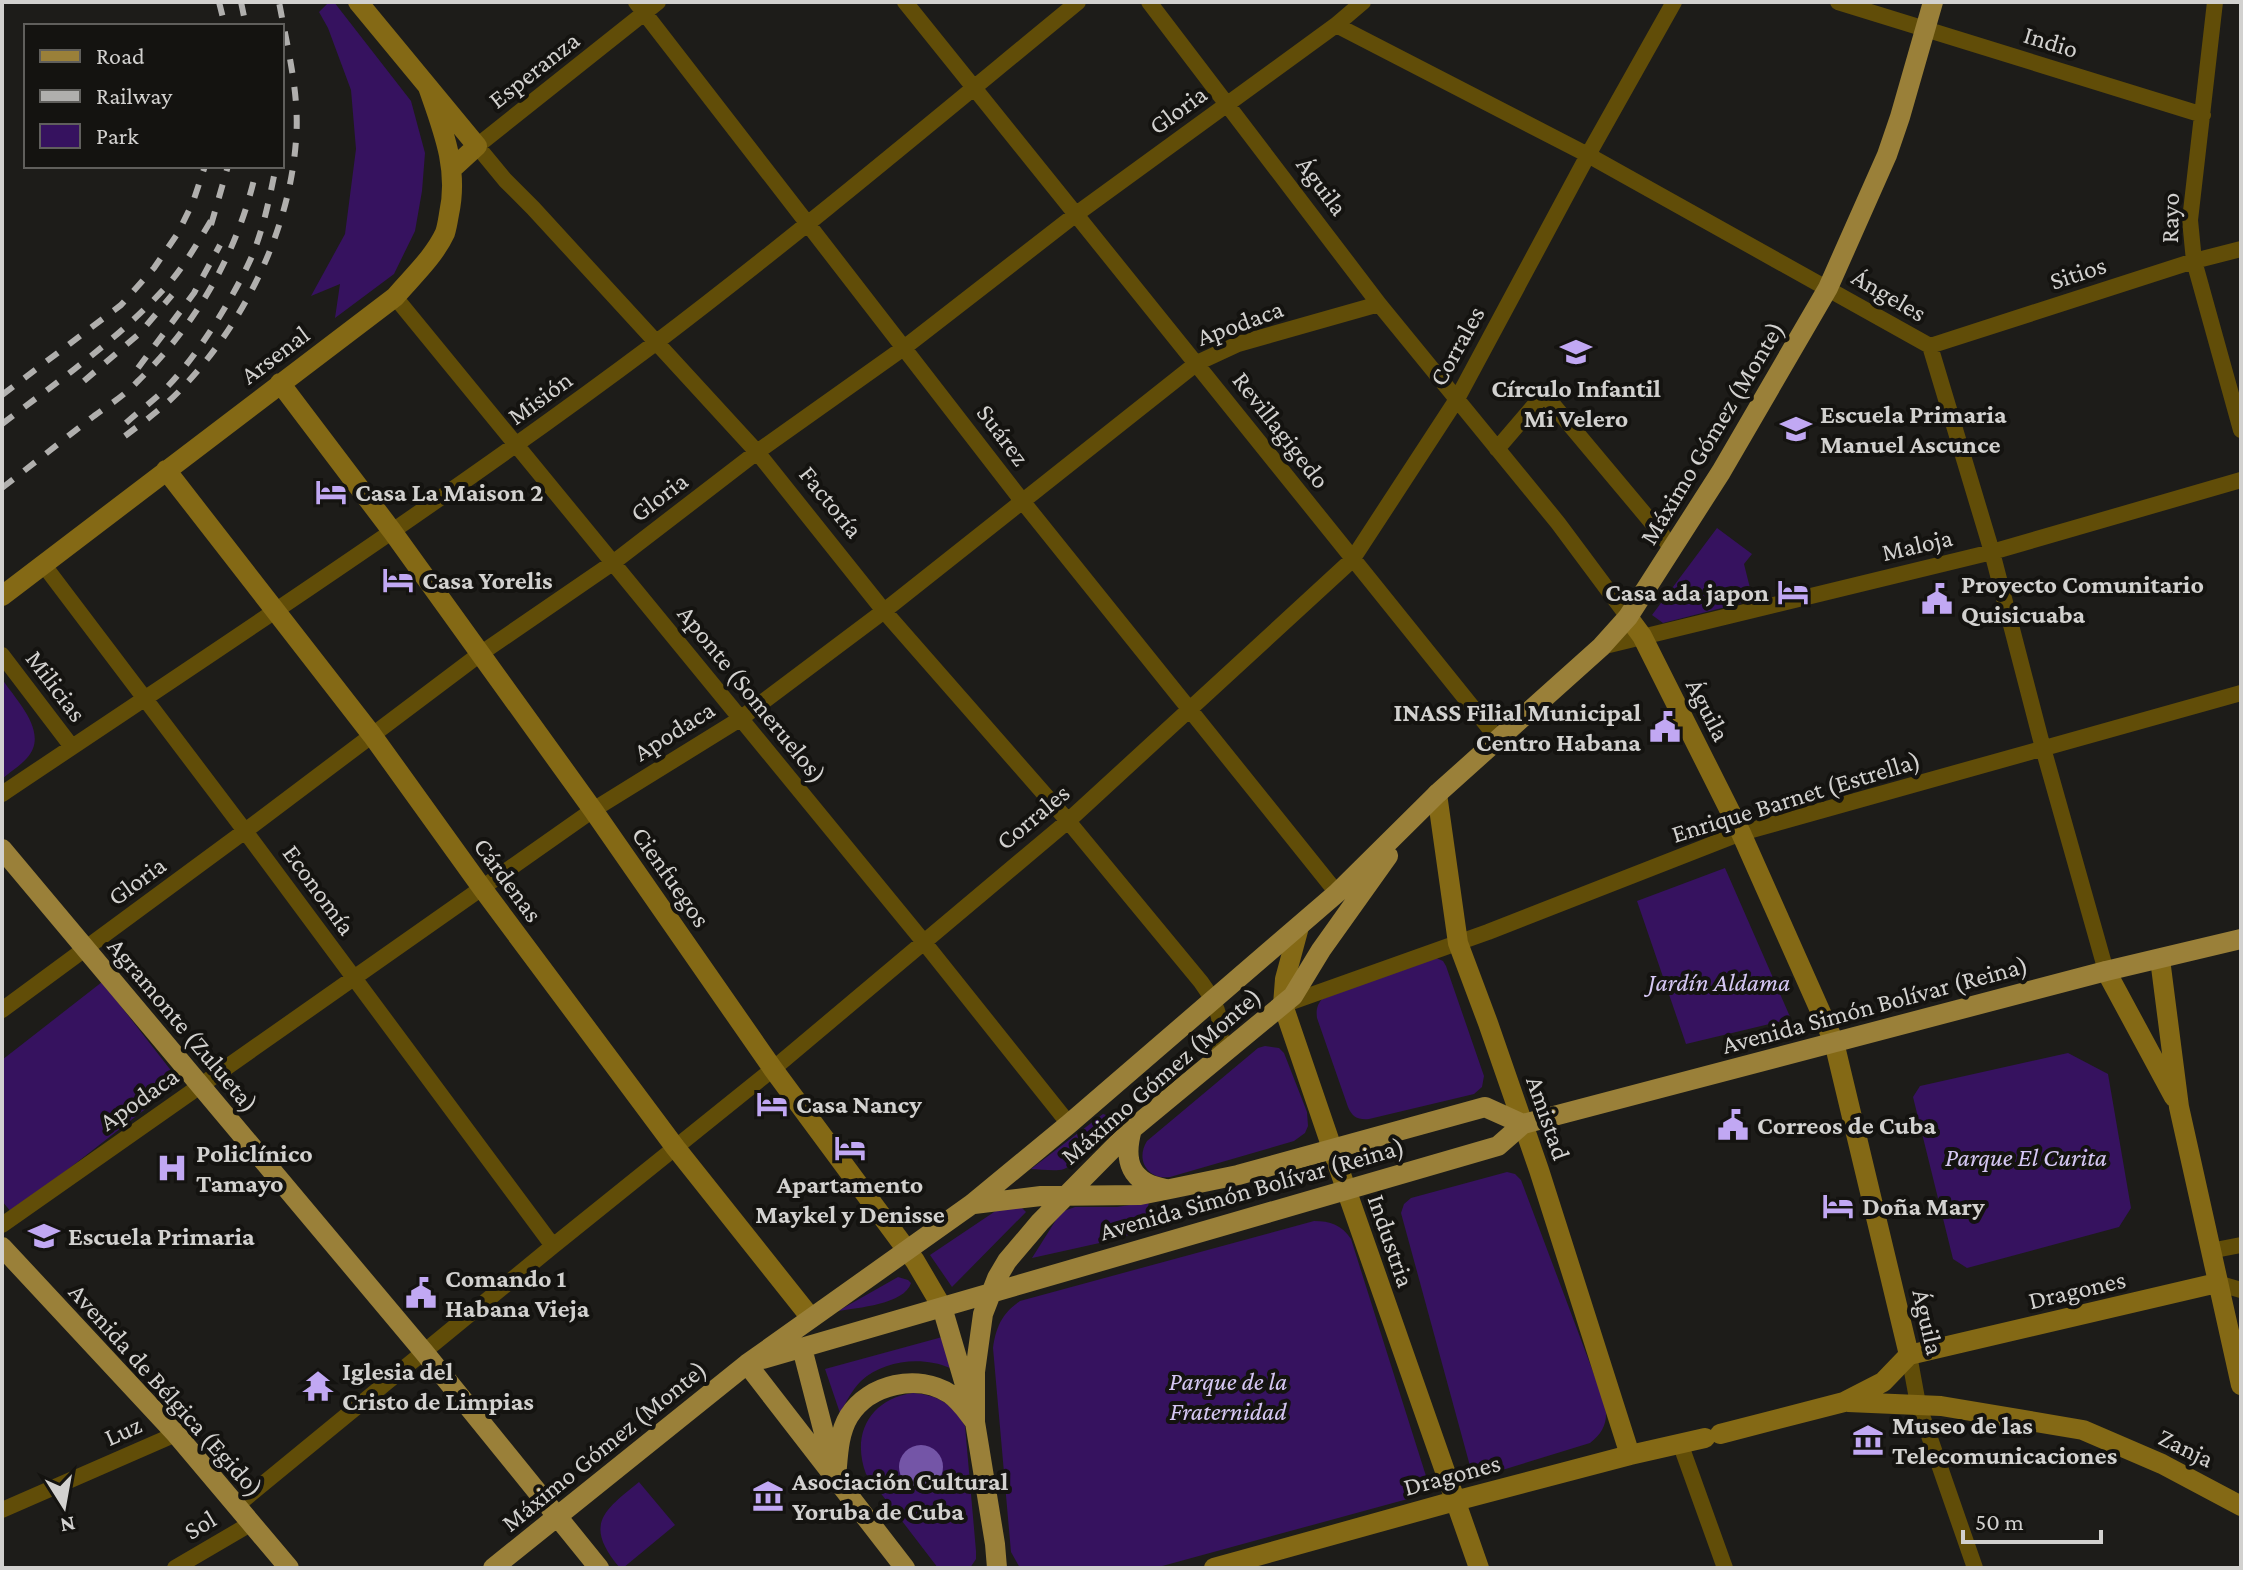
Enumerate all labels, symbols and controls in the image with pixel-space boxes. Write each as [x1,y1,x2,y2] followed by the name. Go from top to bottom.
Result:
[2020,20,2082,64] street label: Indio
[24,24,284,168] legend
[483,26,585,114] street label: Esperanza
[96,42,145,69] text: Road
[1143,79,1213,141] street label: Gloria
[96,82,173,109] text: Railway
[96,122,139,149] text: Park
[1290,151,1354,221] street label: Águila
[2155,192,2185,244] street label: Rayo
[2046,250,2110,296] street label: Sitios
[1847,262,1931,328] street label: Ángeles
[1193,294,1287,352] street label: Apodaca
[1423,301,1491,391] street label: Corrales
[1634,316,1790,550] street label: Máximo Gómez (Monte)
[235,320,315,390] street label: Arsenal
[1559,335,1593,369] school or university icon: Círculo Infantil Mi Velero
[502,365,578,431] street label: Misión
[1227,366,1335,494] street label: Revillagigedo
[1491,374,1661,433] place label: Círculo Infantil Mi Velero
[971,399,1035,471] street label: Suárez
[1820,400,2007,459] place label: Escuela Primaria Manuel Ascunce
[1779,412,1813,446] school or university icon: Escuela Primaria Manuel Ascunce
[793,460,869,544] street label: Factoría
[625,466,693,528] street label: Gloria
[314,475,348,509] hotel icon: Casa La Maison 2
[355,478,543,507] place label: Casa La Maison 2
[1879,523,1955,567] street label: Maloja
[381,563,415,597] hotel icon: Casa Yorelis
[422,566,553,595] place label: Casa Yorelis
[1961,570,2204,629] place label: Proyecto Comunitario Quisicuaba
[1776,575,1810,609] hotel icon: Casa ada japon
[1605,578,1769,607] place label: Casa ada japon
[1920,582,1954,616] public building icon: Proyecto Comunitario Quisicuaba
[672,599,832,789] street label: Aponte (Someruelos)
[20,645,92,727] street label: Milicias
[1680,674,1736,746] street label: Águila
[628,695,720,767] street label: Apodaca
[1393,698,1641,757] place label: INASS Filial Municipal Centro Habana
[1648,710,1682,744] public building icon: INASS Filial Municipal Centro Habana
[1668,745,1924,849] street label: Enrique Barnet (Estrella)
[991,778,1075,856] street label: Corrales
[626,821,716,933] street label: Cienfuegos
[468,832,548,928] street label: Cárdenas
[277,839,361,941] street label: Economía
[102,850,172,912] street label: Gloria
[102,932,264,1118] street label: Agramonte (Zulueta)
[1719,950,2031,1060] street label: Avenida Simón Bolívar (Reina)
[1644,968,1790,997] park label: Jardín Aldama
[1055,981,1267,1171] street label: Máximo Gómez (Monte)
[94,1061,184,1137] street label: Apodaca
[1520,1072,1576,1164] street label: Amistad
[755,1087,789,1121] hotel icon: Casa Nancy
[796,1090,922,1119] place label: Casa Nancy
[1716,1108,1750,1142] public building icon: Correos de Cuba
[1757,1111,1936,1140] place label: Correos de Cuba
[833,1131,867,1165] hotel icon: Apartamento Maykel y Denisse
[1096,1132,1408,1246] street label: Avenida Simón Bolívar (Reina)
[196,1139,313,1198] place label: Policlínico Tamayo
[1945,1143,2107,1172] park label: Parque El Curita
[155,1151,189,1185] hospital icon: Policlínico Tamayo
[755,1170,945,1229] place label: Apartamento Maykel y Denisse
[1821,1189,1855,1223] hotel icon: Doña Mary
[1362,1191,1420,1291] street label: Industria
[1862,1192,1985,1221] place label: Doña Mary
[27,1219,61,1253] school or university icon: Escuela Primaria
[68,1222,255,1251] place label: Escuela Primaria
[445,1264,590,1323] place label: Comando 1 Habana Vieja
[2025,1265,2129,1315] street label: Dragones
[404,1276,438,1310] public building icon: Comando 1 Habana Vieja
[63,1278,269,1502] street label: Avenida de Bélgica (Egido)
[1906,1286,1950,1358] street label: Águila
[496,1354,712,1538] street label: Máximo Gómez (Monte)
[342,1357,534,1416] place label: Iglesia del Cristo de Limpias
[1169,1367,1287,1426] park label: Parque de la Fraternidad
[301,1369,335,1403] temple icon: Iglesia del Cristo de Limpias
[100,1410,146,1452] street label: Luz
[1892,1411,2117,1470] place label: Museo de las Telecomunicaciones
[2154,1422,2218,1474] street label: Zanja
[1851,1423,1885,1457] museum icon: Museo de las Telecomunicaciones
[1400,1448,1504,1502] street label: Dragones
[24,1466,104,1546] north arrow
[791,1467,1009,1526] place label: Asociación Cultural Yoruba de Cuba
[751,1479,785,1513] museum icon: Asociación Cultural Yoruba de Cuba
[1963,1494,2101,1544] scale bar
[179,1504,221,1546] street label: Sol
[1975,1508,2024,1535] text: 50 m
[58,1511,77,1539] text: N

